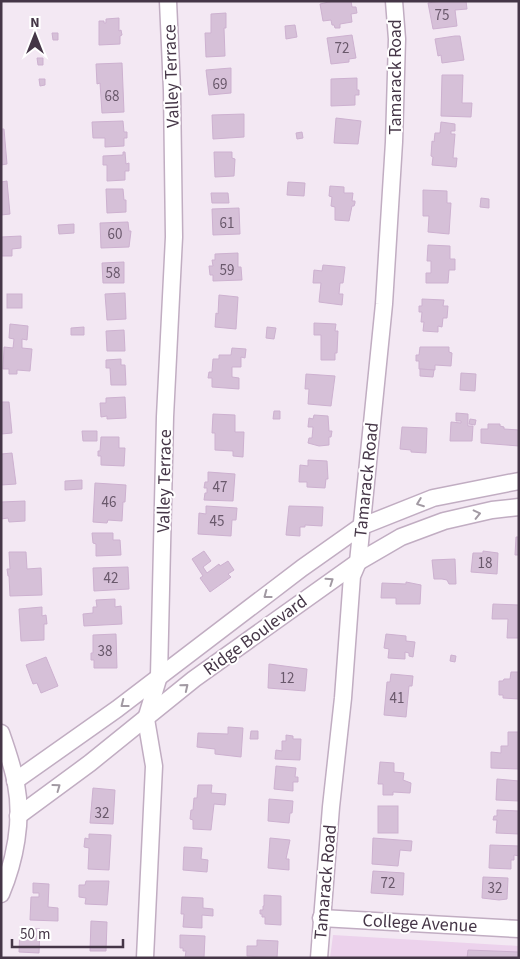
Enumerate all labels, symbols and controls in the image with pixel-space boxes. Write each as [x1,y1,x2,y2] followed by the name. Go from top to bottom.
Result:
[435,5,449,26] house number: 75
[10,10,60,60] north arrow
[30,13,40,33] text: N
[383,19,408,135] street label: Tamarack Road
[157,24,186,128] street label: Valley Terrace
[335,38,349,59] house number: 72
[213,74,227,95] house number: 69
[105,86,119,107] house number: 68
[220,213,234,234] house number: 61
[108,224,122,245] house number: 60
[220,260,234,281] house number: 59
[106,263,120,284] house number: 58
[348,421,385,539] street label: Tamarack Road
[151,429,178,533] street label: Valley Terrace
[213,477,227,498] house number: 47
[102,492,116,513] house number: 46
[416,497,425,507] one-way arrow
[472,509,481,520] one-way arrow
[210,511,224,532] house number: 45
[478,553,492,574] house number: 18
[104,568,118,589] house number: 42
[325,578,334,587] one-way arrow
[198,589,312,682] street label: Ridge Boulevard
[264,589,273,597] one-way arrow
[98,641,112,662] house number: 38
[280,668,294,689] house number: 12
[179,684,188,692] one-way arrow
[390,688,404,709] house number: 41
[120,698,130,707] one-way arrow
[51,784,61,793] one-way arrow
[95,803,109,824] house number: 32
[308,823,343,941] street label: Tamarack Road
[381,873,395,894] house number: 72
[488,878,502,899] house number: 32
[362,908,478,939] street label: College Avenue
[12,916,124,948] scale bar
[20,924,50,945] text: 50 m

